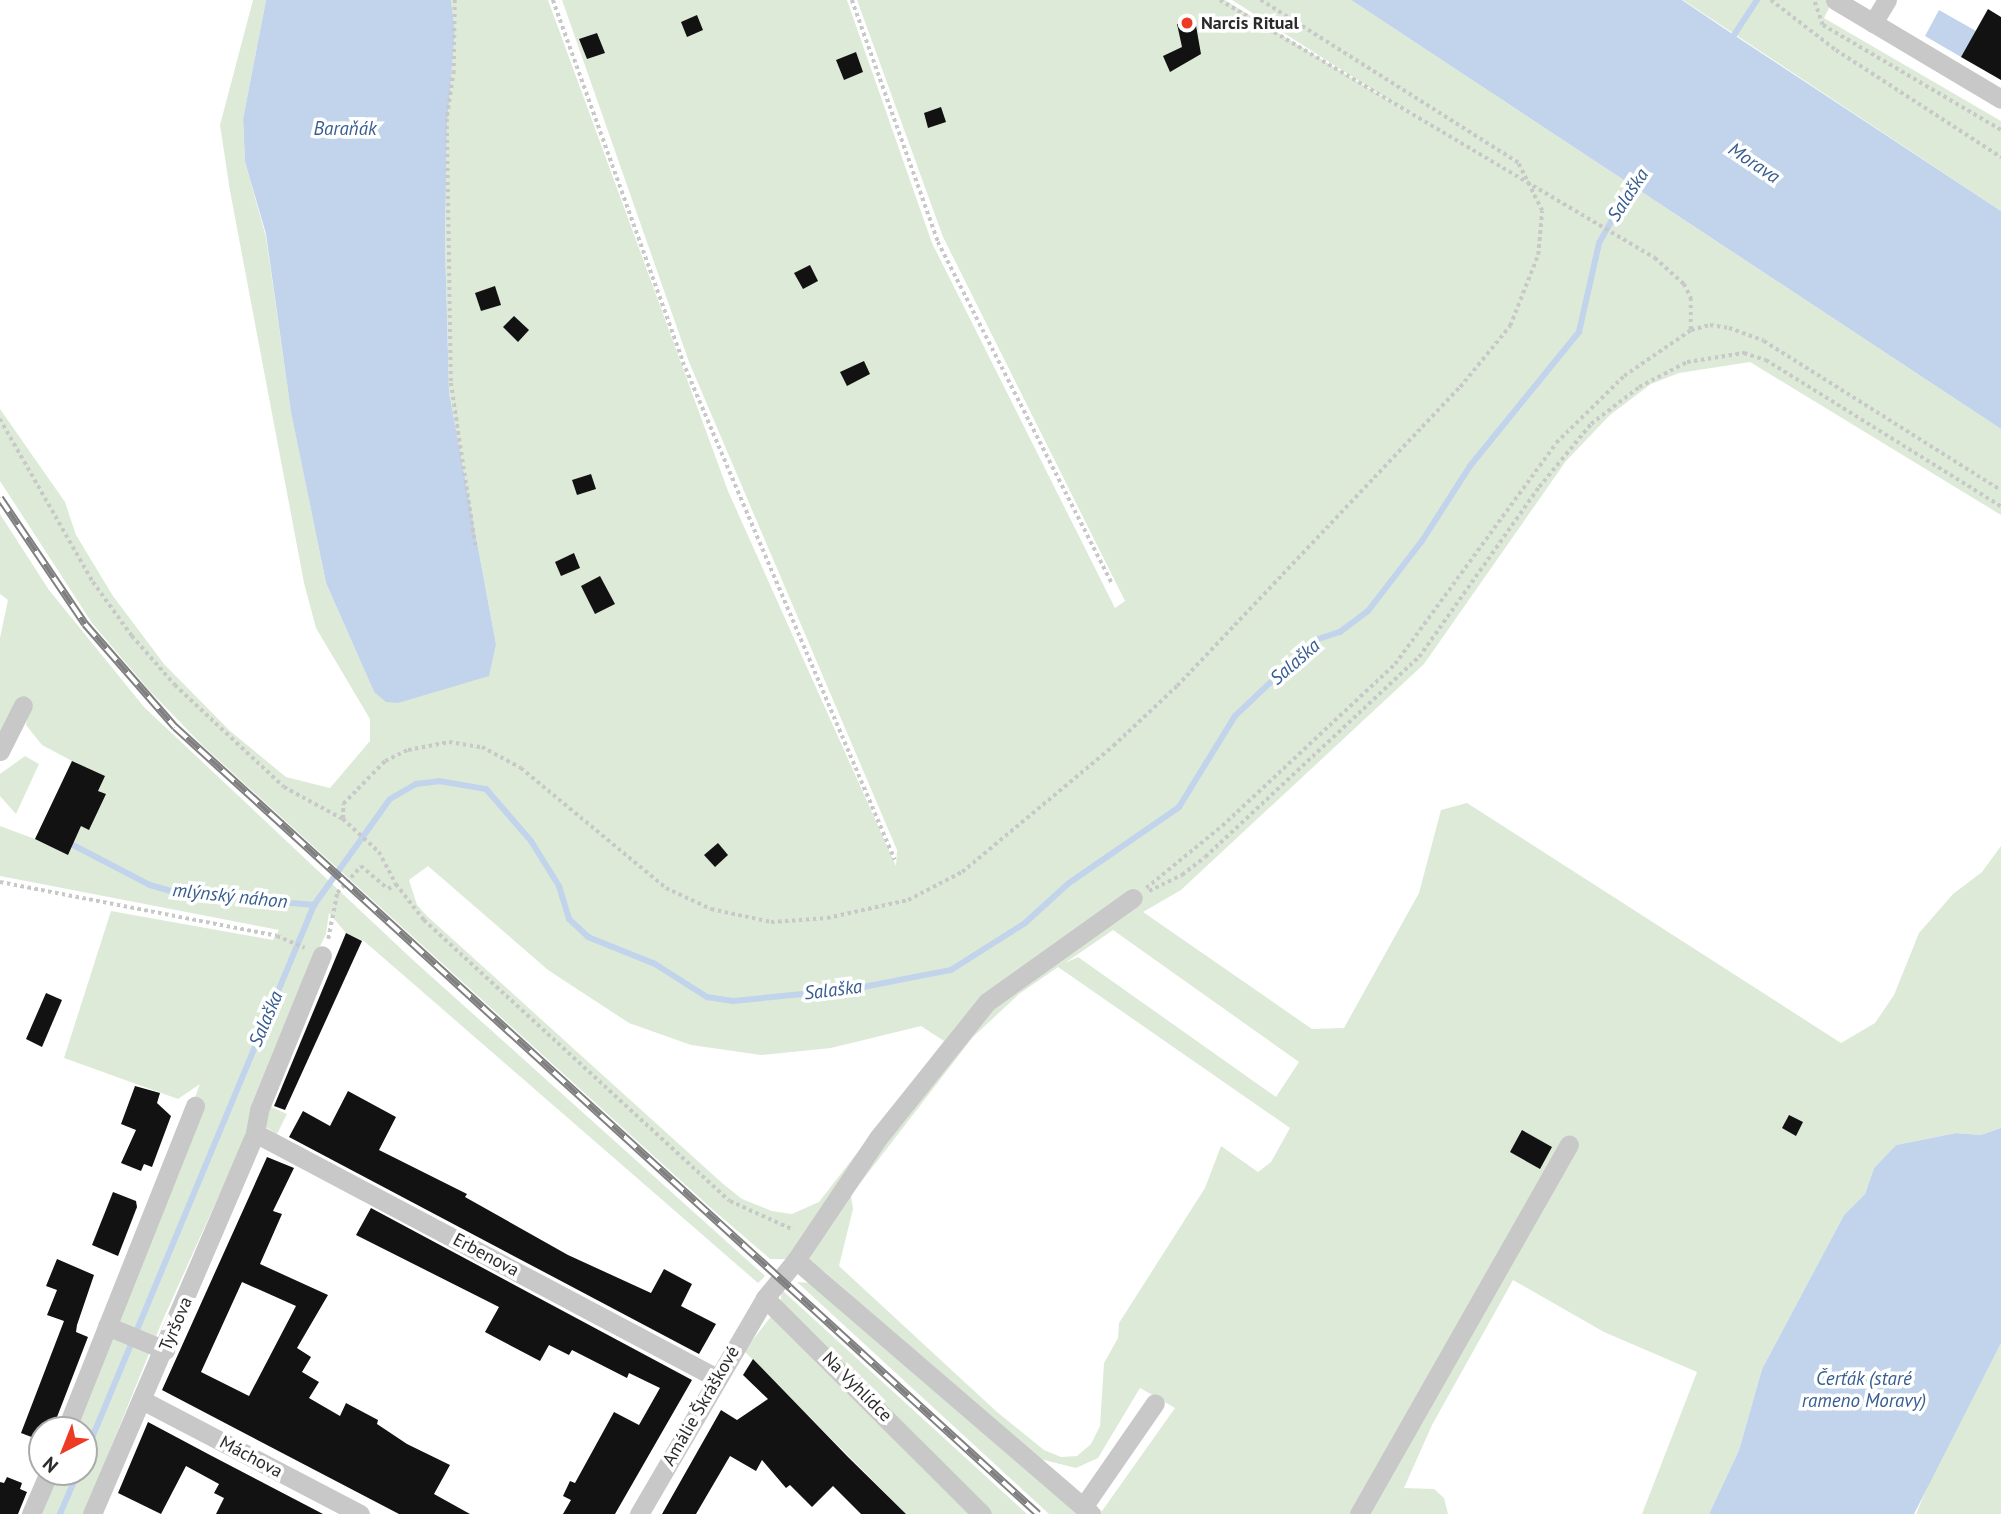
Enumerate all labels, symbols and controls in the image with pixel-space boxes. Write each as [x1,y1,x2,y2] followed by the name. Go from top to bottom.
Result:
[1201,12,1299,34] place label: Narcis Ritual
[1179,15,1195,31] marker: Narcis Ritual
[314,118,376,140] water label: Baraňák
[1724,138,1784,188] water label: Morava
[1603,164,1653,226] water label: Salaška
[1266,634,1324,690] water label: Salaška
[171,879,289,913] water label: mlýnský náhon
[803,975,863,1005] water label: Salaška
[244,988,288,1050] water label: Salaška
[449,1229,523,1281] street label: Erbenova
[155,1294,197,1354] street label: Tyršova
[658,1342,744,1470] street label: Amálie Škráškové
[817,1347,897,1427] street label: Na Vyhlídce
[1802,1368,1926,1412] water label: Čerťák (staré rameno Moravy)
[28,1416,98,1486] north arrow
[216,1431,286,1483] street label: Máchova
[38,1452,63,1478] text: N

